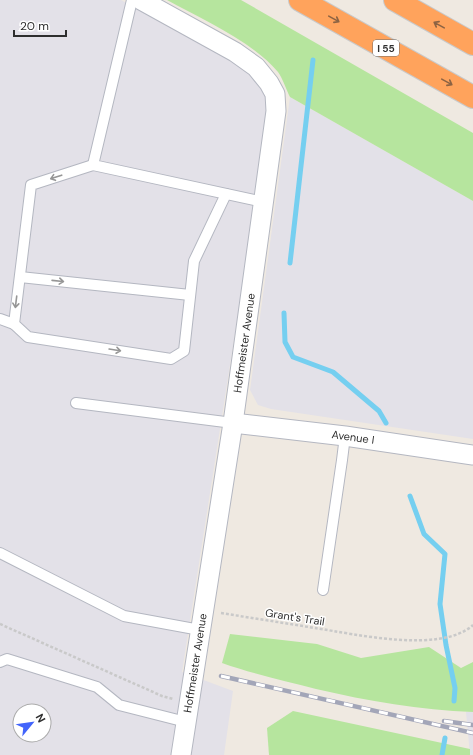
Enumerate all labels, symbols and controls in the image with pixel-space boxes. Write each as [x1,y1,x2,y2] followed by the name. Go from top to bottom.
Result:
[14,12,66,38] scale bar
[328,16,340,23] one-way arrow
[20,18,49,34] text: 20 m
[433,20,445,28] one-way arrow
[373,40,399,56] road number: I 55
[441,79,453,87] one-way arrow
[50,174,63,181] one-way arrow
[51,277,64,285] one-way arrow
[230,292,258,394] street label: Hoffmeister Avenue
[12,295,20,308] one-way arrow
[108,346,121,354] one-way arrow
[331,427,375,447] street label: Avenue I
[264,605,326,629] street label: Grant's Trail
[180,612,210,714] street label: Hoffmeister Avenue
[12,703,52,743] north arrow
[33,711,49,725] text: N

